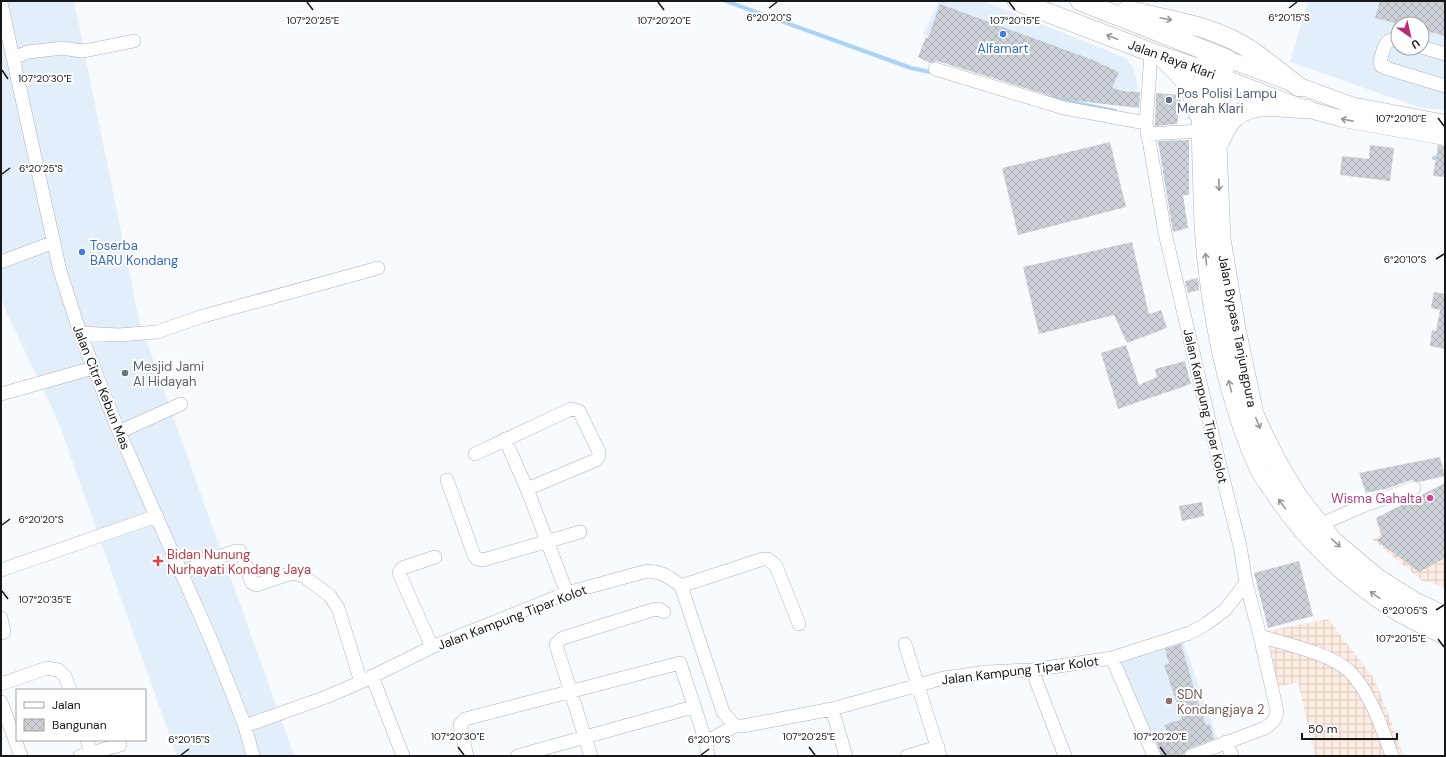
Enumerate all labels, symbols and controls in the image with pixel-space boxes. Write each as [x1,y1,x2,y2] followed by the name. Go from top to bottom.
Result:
[746,11,792,24] text: 6°20'20"S
[1268,11,1310,24] text: 6°20'15"S
[287,14,340,27] text: 107°20'25"E
[637,14,691,27] text: 107°20'20"E
[990,14,1040,27] text: 107°20'15"E
[1159,15,1172,23] one-way arrow
[1390,16,1430,56] north arrow
[998,29,1008,39] marker: Alfamart
[1106,32,1118,40] one-way arrow
[1126,36,1218,83] street label: Jalan Raya Klari
[1409,36,1423,52] text: U
[977,40,1029,57] place label: Alfamart
[18,72,72,85] text: 107°20'30"E
[1177,85,1277,117] place label: Pos Polisi Lampu Merah Klari
[1164,95,1174,105] marker: Pos Polisi Lampu Merah Klari
[1375,112,1427,125] text: 107°20'10"E
[1341,116,1354,124] one-way arrow
[19,162,63,175] text: 6°20'25"S
[1215,178,1222,191] one-way arrow
[90,237,178,269] place label: Toserba BARU Kondang
[77,247,87,257] marker: Toserba BARU Kondang
[1203,253,1210,266] one-way arrow
[1214,253,1261,409] street label: Jalan Bypass Tanjungpura
[1384,253,1426,266] text: 6°20'10"S
[69,322,134,452] street label: Jalan Citra Kebun Mas
[1179,327,1232,485] street label: Jalan Kampung Tipar Kolot
[133,358,204,390] place label: Mesjid Jami Al Hidayah
[120,368,130,378] marker: Mesjid Jami Al Hidayah
[1226,380,1233,393] one-way arrow
[1255,417,1262,429] one-way arrow
[1331,490,1422,507] place label: Wisma Gahalta
[1425,493,1435,503] marker: Wisma Gahalta
[1278,499,1287,510] one-way arrow
[18,513,64,526] text: 6°20'20"S
[1331,539,1341,548] one-way arrow
[167,546,311,578] place label: Bidan Nunung Nurhayati Kondang Jaya
[152,555,164,567] marker: Bidan Nunung Nurhayati Kondang Jaya
[435,581,589,654] street label: Jalan Kampung Tipar Kolot
[1370,591,1381,599] one-way arrow
[18,593,72,606] text: 107°20'35"E
[1382,604,1428,617] text: 6°20'05"S
[1376,632,1426,645] text: 107°20'15"E
[940,652,1100,689] street label: Jalan Kampung Tipar Kolot
[1177,686,1264,718] place label: SDN Kondangjaya 2
[16,689,146,741] legend
[1164,696,1174,706] marker: SDN Kondangjaya 2
[52,697,81,713] text: Jalan
[1302,715,1397,741] scale bar
[52,717,107,733] text: Bangunan
[1308,721,1337,737] text: 50 m
[431,730,485,743] text: 107°20'30"E
[783,730,836,743] text: 107°20'25"E
[1133,730,1187,743] text: 107°20'20"E
[168,733,210,746] text: 6°20'15"S
[688,733,730,746] text: 6°20'10"S

